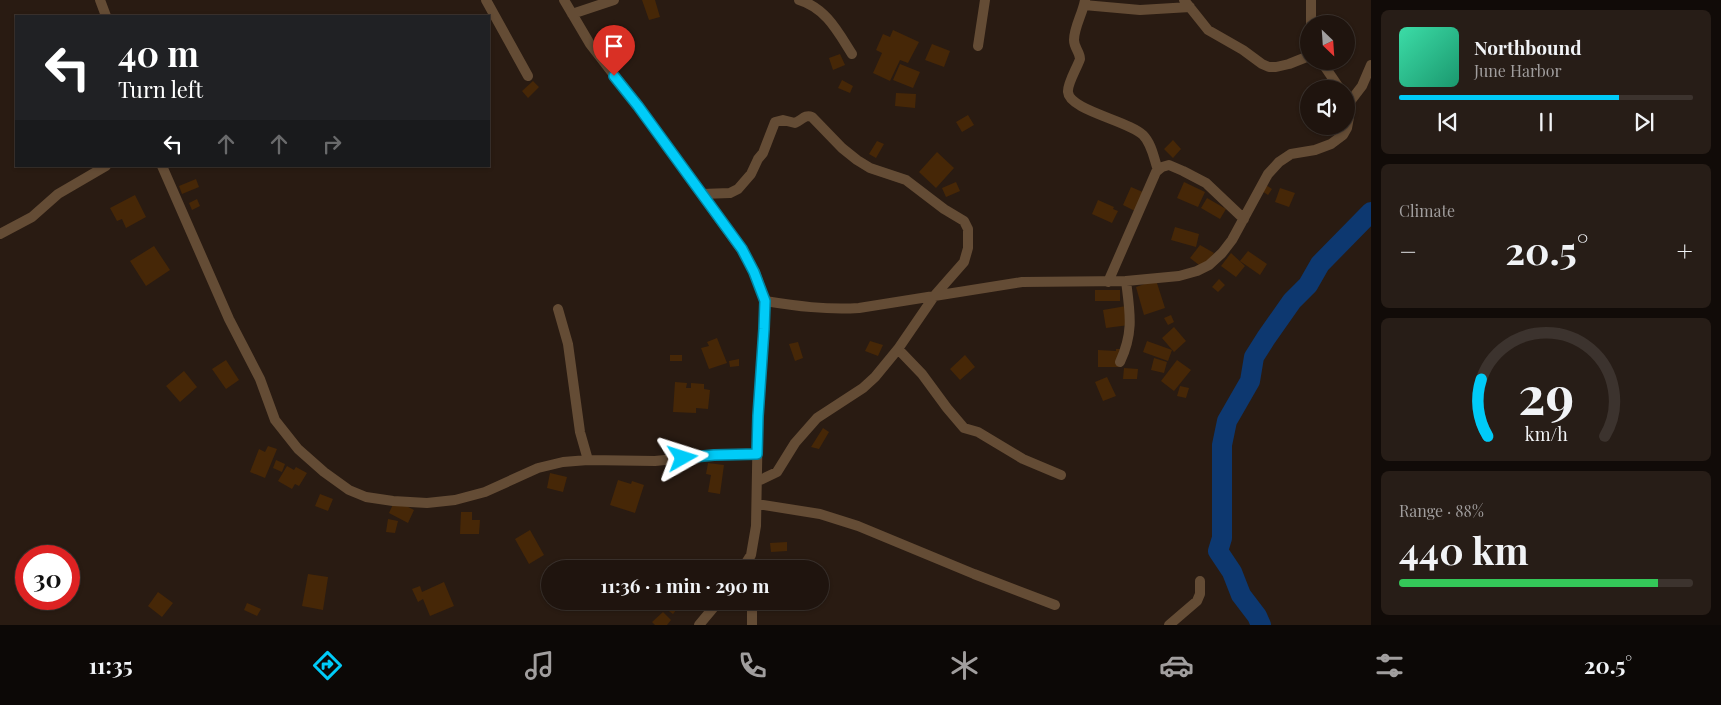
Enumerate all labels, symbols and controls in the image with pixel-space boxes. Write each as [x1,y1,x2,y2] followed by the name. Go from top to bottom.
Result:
[1300,15,1355,70] north arrow
[1300,15,1355,135] map controls
[593,25,635,76] pin
[118,29,199,76] text: 40 m
[600,32,628,60] icon: arrive
[1474,34,1582,60] text: Northbound
[35,35,100,100] icon: left
[1474,60,1562,81] text: June Harbor
[118,74,203,104] text: Turn left
[1300,80,1355,135] button: sound
[1434,108,1462,136] icon: previous
[1532,108,1560,136] icon: pause
[1630,108,1658,136] icon: next
[159,130,187,158] icon: left
[212,130,240,158] icon: ahead
[265,130,293,158] icon: ahead
[318,130,346,158] icon: right
[1399,200,1455,221] text: Climate
[1505,224,1588,275] text: 20.5°
[1399,232,1417,269] text: −
[1677,232,1693,269] text: +
[1518,359,1574,428] text: 29
[1525,422,1568,445] text: km/h
[656,431,708,483] position arrow
[1399,500,1484,521] text: Range · 88%
[1399,524,1529,575] text: 440 km
[15,545,80,610] speed limit sign: 30
[601,572,770,598] text: 11:36 · 1 min · 290 m
[310,648,345,683] icon: directions
[522,648,557,683] icon: music
[735,648,770,683] icon: phone
[947,648,982,683] icon: climate
[1159,648,1194,683] icon: car
[1372,648,1407,683] icon: filters
[89,650,133,680] text: 11:35
[1584,650,1632,680] text: 20.5°

